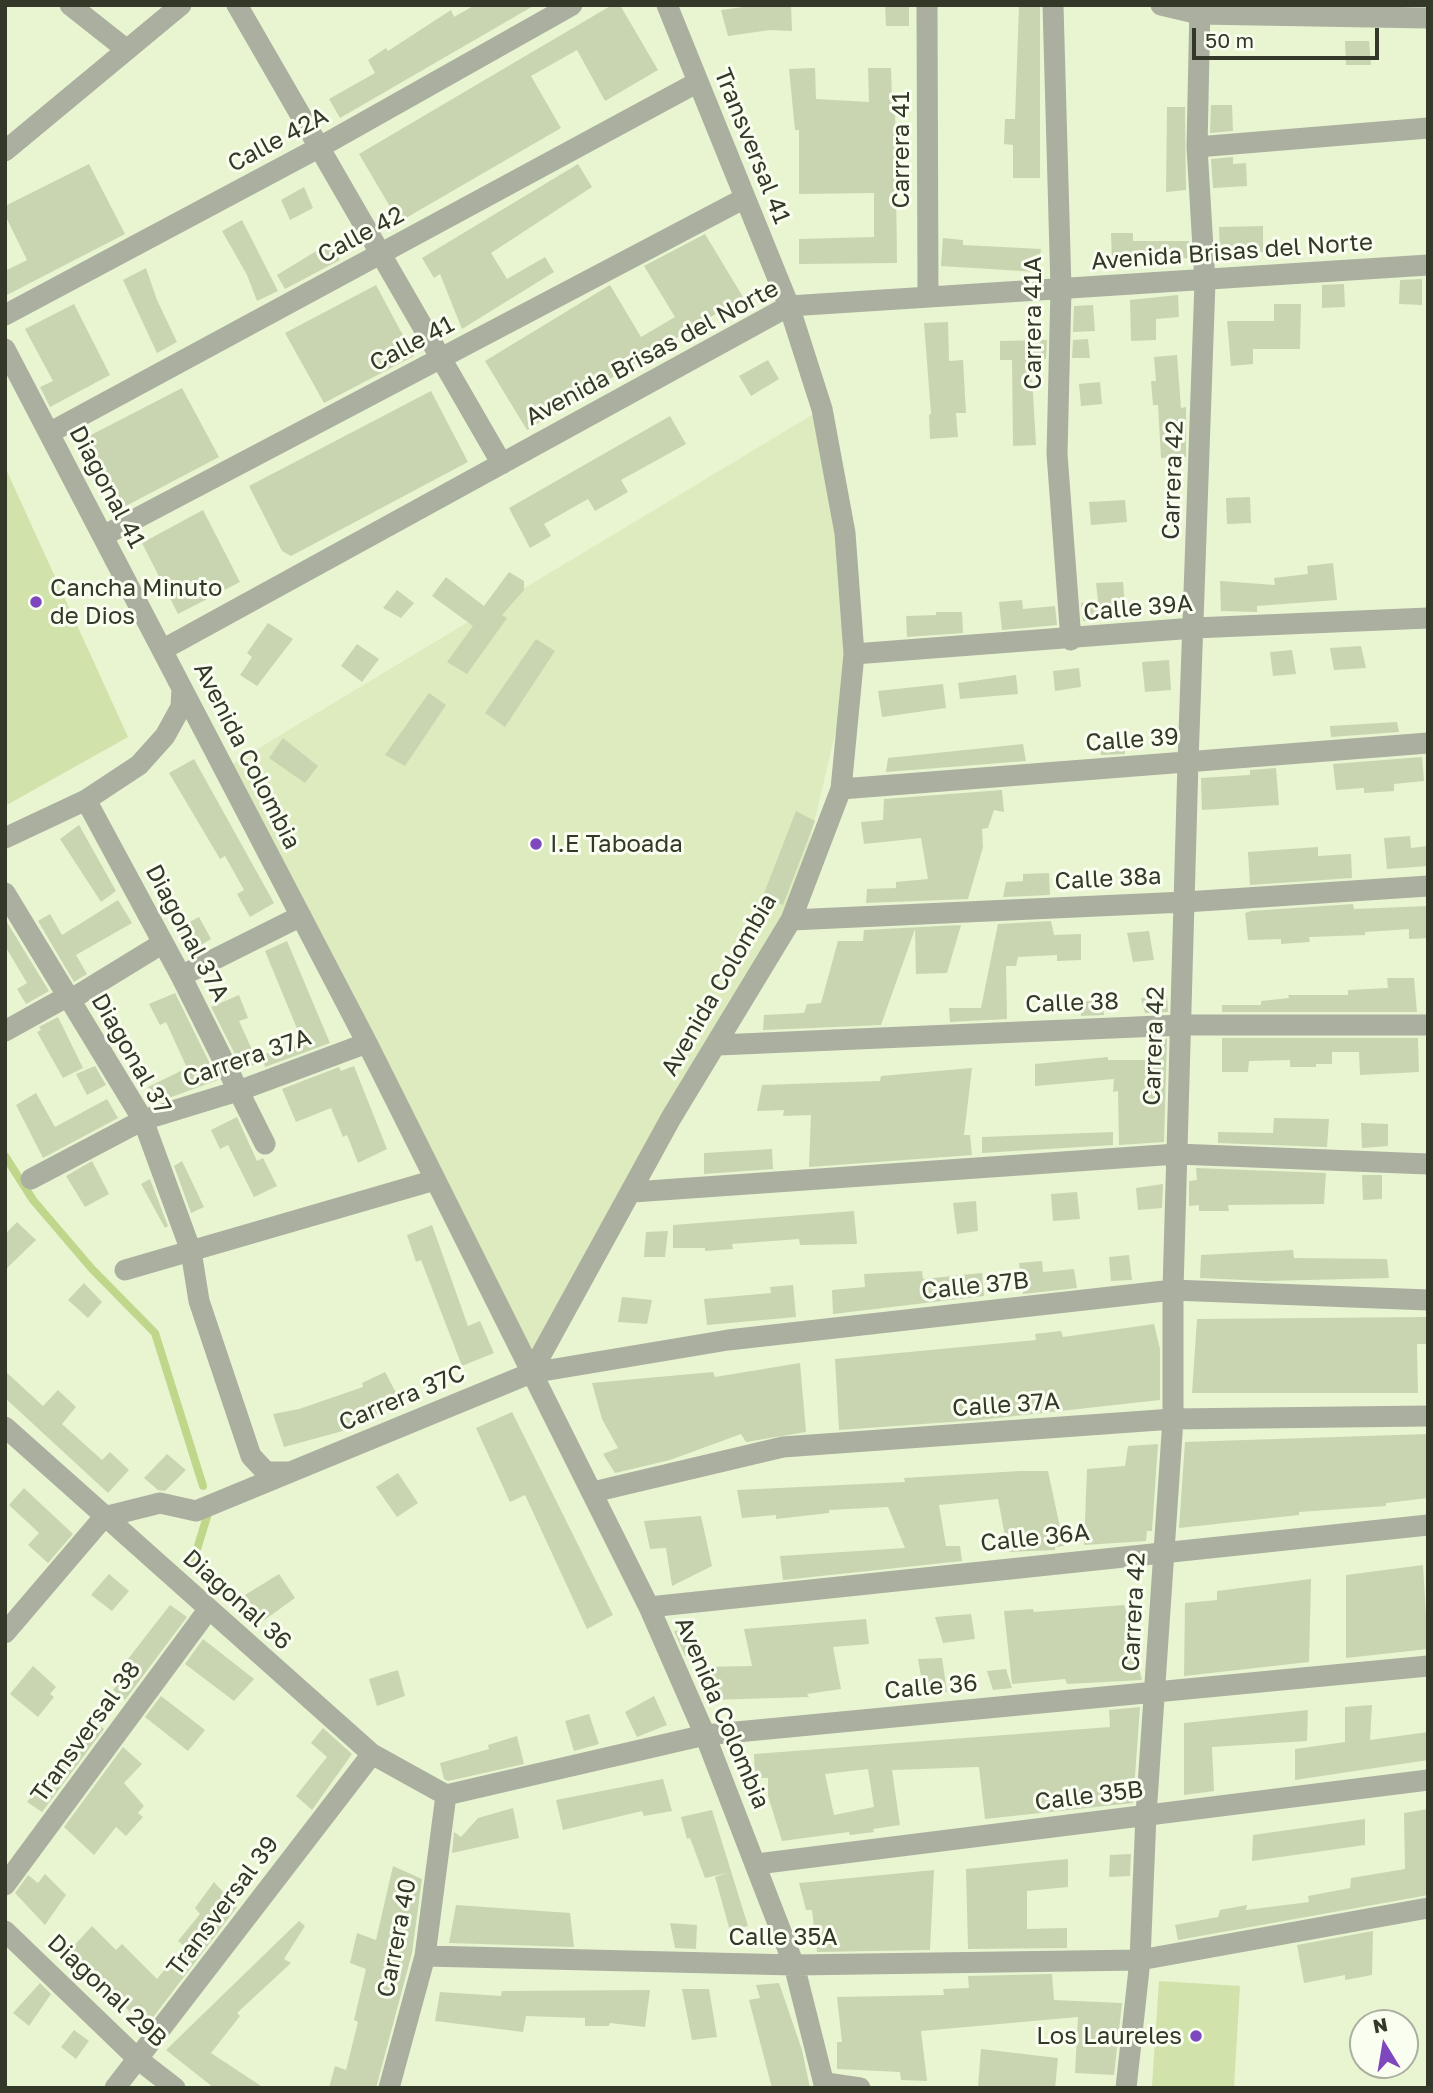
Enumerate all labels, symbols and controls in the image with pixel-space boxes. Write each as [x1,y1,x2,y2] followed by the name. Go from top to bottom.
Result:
[1195,14,1382,58] scale bar
[1205,27,1254,53] text: 50 m
[708,64,796,228] street label: Transversal 41
[887,91,915,209] street label: Carrera 41
[223,102,333,178] street label: Calle 42A
[313,200,409,270] street label: Calle 42
[1090,228,1374,276] street label: Avenida Brisas del Norte
[1019,256,1047,390] street label: Carrera 41A
[521,274,783,432] street label: Avenida Brisas del Norte
[365,310,459,378] street label: Calle 41
[1157,420,1189,540] street label: Carrera 42
[63,421,151,553] street label: Diagonal 41
[50,574,222,630] place label: Cancha Minuto de Dios
[1082,589,1194,627] street label: Calle 39A
[28,594,44,610] marker: Cancha Minuto de Dios
[188,658,306,854] street label: Avenida Colombia
[1084,722,1180,758] street label: Calle 39
[550,830,683,858] place label: I.E Taboada
[528,836,544,852] marker: I.E Taboada
[139,860,235,1006] street label: Diagonal 37A
[1054,862,1162,896] street label: Calle 38a
[655,889,783,1081] street label: Avenida Colombia
[1138,986,1170,1106] street label: Carrera 42
[1025,987,1119,1019] street label: Calle 38
[85,988,177,1120] street label: Diagonal 37
[179,1023,315,1093] street label: Carrera 37A
[920,1266,1030,1306] street label: Calle 37B
[335,1359,469,1437] street label: Carrera 37C
[951,1387,1061,1423] street label: Calle 37A
[979,1518,1091,1558] street label: Calle 36A
[177,1544,297,1656] street label: Diagonal 36
[1116,1552,1152,1672] street label: Carrera 42
[669,1613,775,1813] street label: Avenida Colombia
[25,1656,147,1808] street label: Transversal 38
[883,1669,979,1705] street label: Calle 36
[1033,1775,1145,1817] street label: Calle 35B
[161,1830,285,1982] street label: Transversal 39
[371,1876,423,2000] street label: Carrera 40
[729,1923,837,1951] street label: Calle 35A
[41,1928,173,2054] street label: Diagonal 29B
[1349,2009,1419,2079] north arrow
[1371,2012,1390,2038] text: N
[1036,2022,1182,2050] place label: Los Laureles
[1188,2028,1204,2044] marker: Los Laureles

